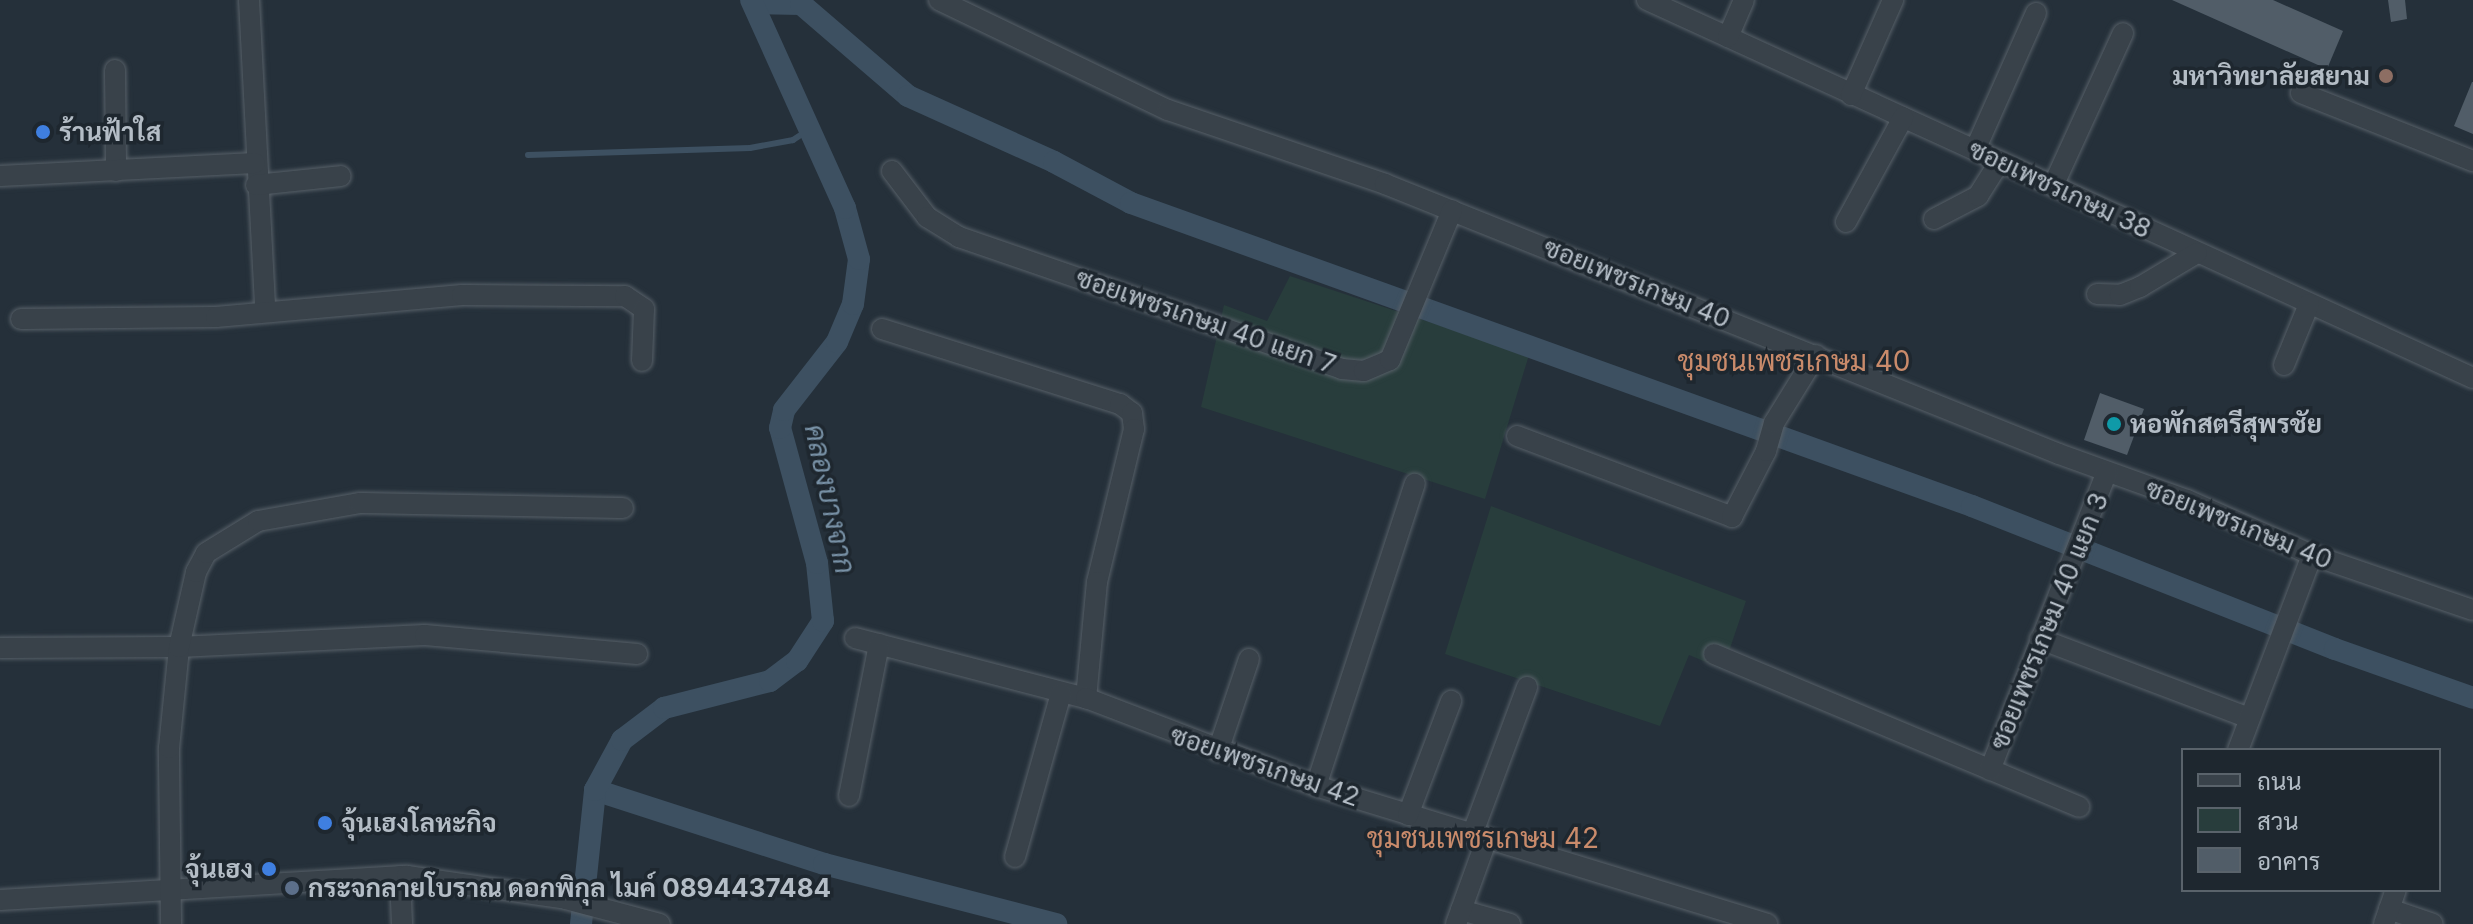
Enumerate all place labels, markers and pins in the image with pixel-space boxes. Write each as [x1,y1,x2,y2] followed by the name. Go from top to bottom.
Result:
[2172,60,2370,92] place label: มหาวิทยาลัยสยาม
[2377,67,2395,85] marker: มหาวิทยาลัยสยาม
[59,116,161,148] place label: ร้านฟ้าใส
[34,123,52,141] marker: ร้านฟ้าใส
[2130,408,2322,440] place label: หอพักสตรีสุพรชัย
[2105,415,2123,433] marker: หอพักสตรีสุพรชัย
[341,807,497,839] place label: จุ้นเฮงโลหะกิจ
[316,814,334,832] marker: จุ้นเฮงโลหะกิจ
[185,853,253,885] place label: จุ้นเฮง
[260,860,278,878] marker: จุ้นเฮง
[308,872,831,904] place label: กระจกลายโบราณ ดอกพิกุล ไมค์ 0894437484
[283,879,301,897] marker: กระจกลายโบราณ ดอกพิกุล ไมค์ 0894437484

